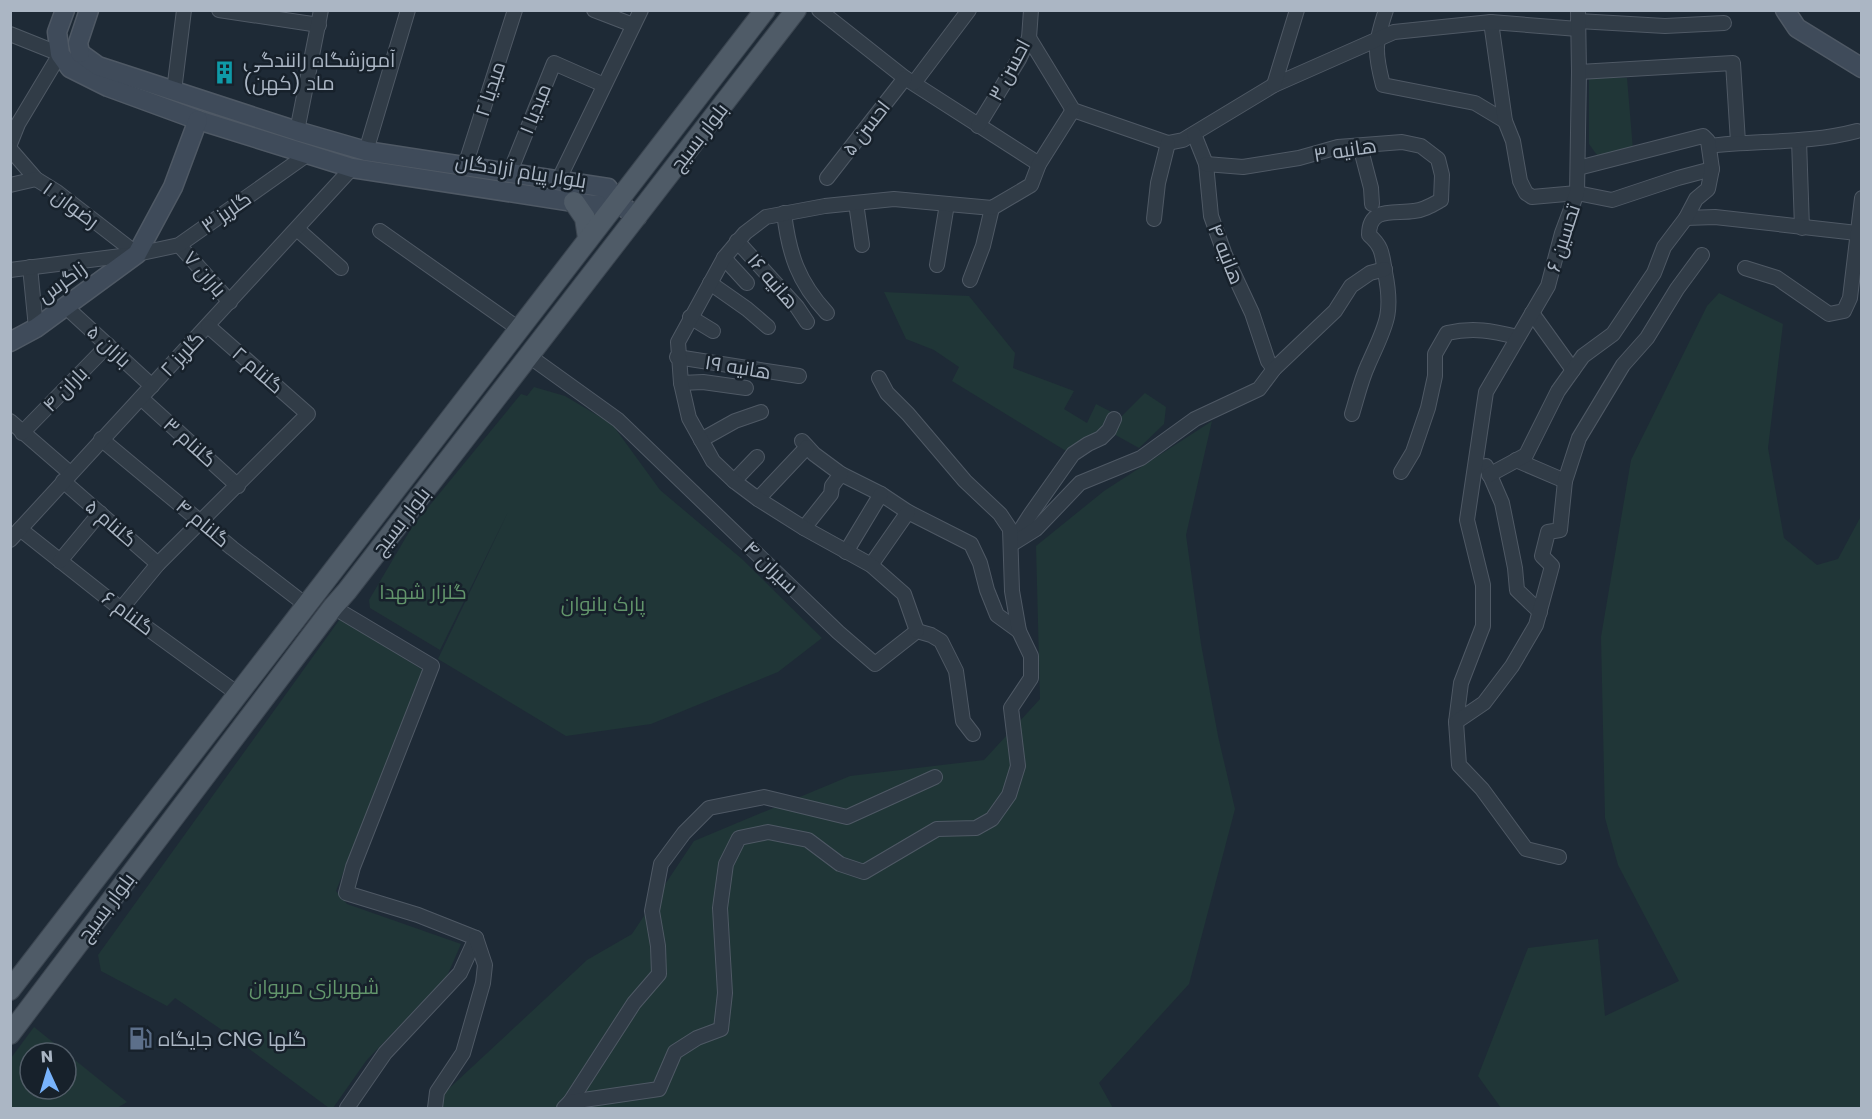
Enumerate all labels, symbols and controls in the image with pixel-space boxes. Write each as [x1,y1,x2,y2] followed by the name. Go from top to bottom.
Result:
[981,34,1037,106] street label: احسن ۳
[243,46,396,97] place label: آموزشگاه رانندگی ماد (کهن)
[468,58,512,120] street label: میدیا ۲
[212,59,238,85] building icon: آموزشگاه رانندگی ماد (کهن)
[512,80,558,138] street label: میدیا ۱
[835,94,897,162] street label: احسن ۵
[663,97,735,177] street label: بلوار بسیج
[1311,131,1379,169] street label: هانیه ۳
[453,147,589,195] street label: بلوار پیام آزادگان
[37,175,105,235] street label: رضوان ۱
[195,185,257,239] street label: گلریز ۳
[1539,200,1587,275] street label: تحسین ۶
[1201,219,1251,289] street label: هانیه ۴
[177,245,233,303] street label: باران ۷
[741,247,805,315] street label: هانیه ۱۶
[32,255,92,309] street label: زاگرس
[81,318,137,374] street label: باران ۵
[154,325,210,383] street label: گلریز ۲
[226,340,290,400] street label: گلنام ۲
[703,348,773,386] street label: هانیه ۱۹
[36,360,94,418] street label: باران ۴
[157,411,223,473] street label: گلنام ۳
[365,481,437,561] street label: بلوار بسیج
[170,492,236,554] street label: گلنام ۴
[79,493,143,553] street label: گلنام ۵
[738,534,804,600] street label: سیران ۴
[379,578,467,606] park label: گلزار شهدا
[96,584,160,642] street label: گلنام ۶
[561,590,646,618] park label: پارک بانوان
[71,867,141,947] street label: بلوار بسیج
[249,973,379,1001] park label: شهربازی مریوان
[158,1025,307,1053] place label: جایگاه CNG گلها
[127,1026,153,1052] fuel station icon: جایگاه CNG گلها
[18,1041,78,1101] north arrow
[40,1045,54,1068] text: N

